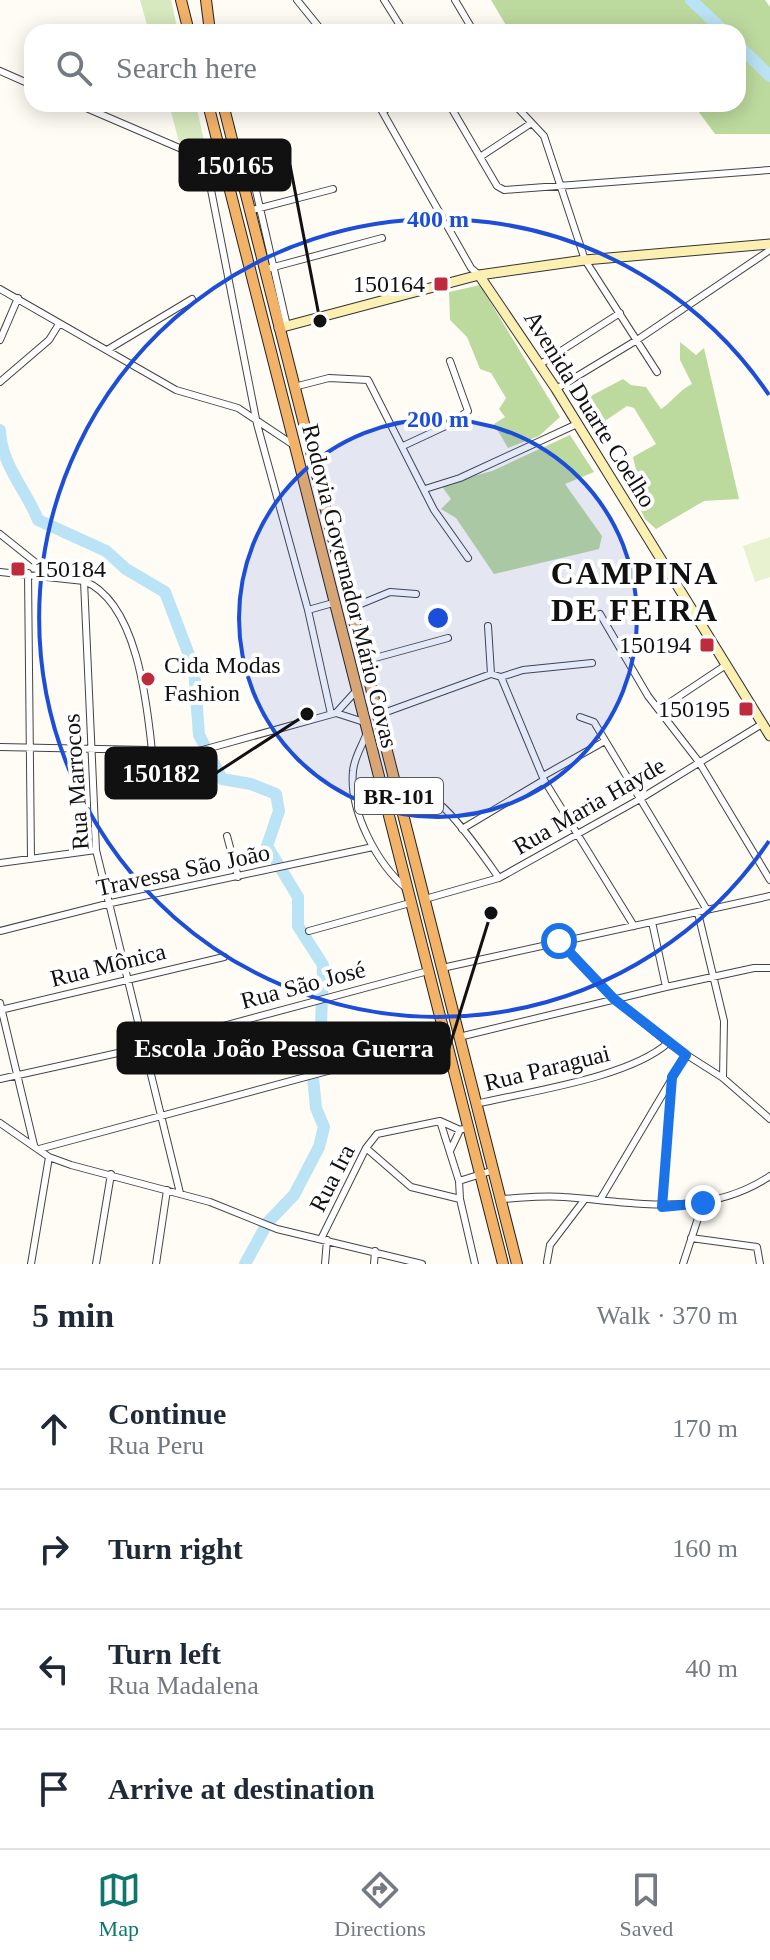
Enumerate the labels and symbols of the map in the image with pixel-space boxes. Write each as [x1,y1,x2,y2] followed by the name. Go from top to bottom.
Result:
[180,140,290,190] callout: 150165
[196,151,274,180] text: 150165
[407,206,469,232] text: 400 m
[353,271,425,297] place label: 150164
[432,275,450,293] marker: 150164
[519,306,661,512] street label: Avenida Duarte Coelho
[407,406,469,432] text: 200 m
[297,421,403,751] street label: Rodovia Governador Mário Covas
[551,555,719,628] district label: CAMPINA DE FEIRA
[34,556,106,582] place label: 150184
[9,560,27,578] marker: 150184
[424,604,452,632] centre of rings
[619,632,691,658] place label: 150194
[698,636,716,654] marker: 150194
[164,652,281,706] place label: Cida Modas Fashion
[139,670,157,688] marker: Cida Modas Fashion
[658,696,730,722] place label: 150195
[737,700,755,718] marker: 150195
[58,713,94,851] street label: Rua Marrocos
[106,748,216,798] callout: 150182
[509,752,669,860] street label: Rua Maria Hayde
[122,759,200,788] text: 150182
[355,778,443,814] road number: BR-101
[94,839,272,901] street label: Travessa São João
[541,923,577,959] route start
[48,938,169,992] street label: Rua Mônica
[238,956,368,1014] street label: Rua São José
[118,1023,449,1073] callout: Escola João Pessoa Guerra
[134,1034,434,1063] text: Escola João Pessoa Guerra
[481,1040,613,1096] street label: Rua Paraguai
[304,1140,360,1216] street label: Rua Ira
[685,1185,721,1221] route end

